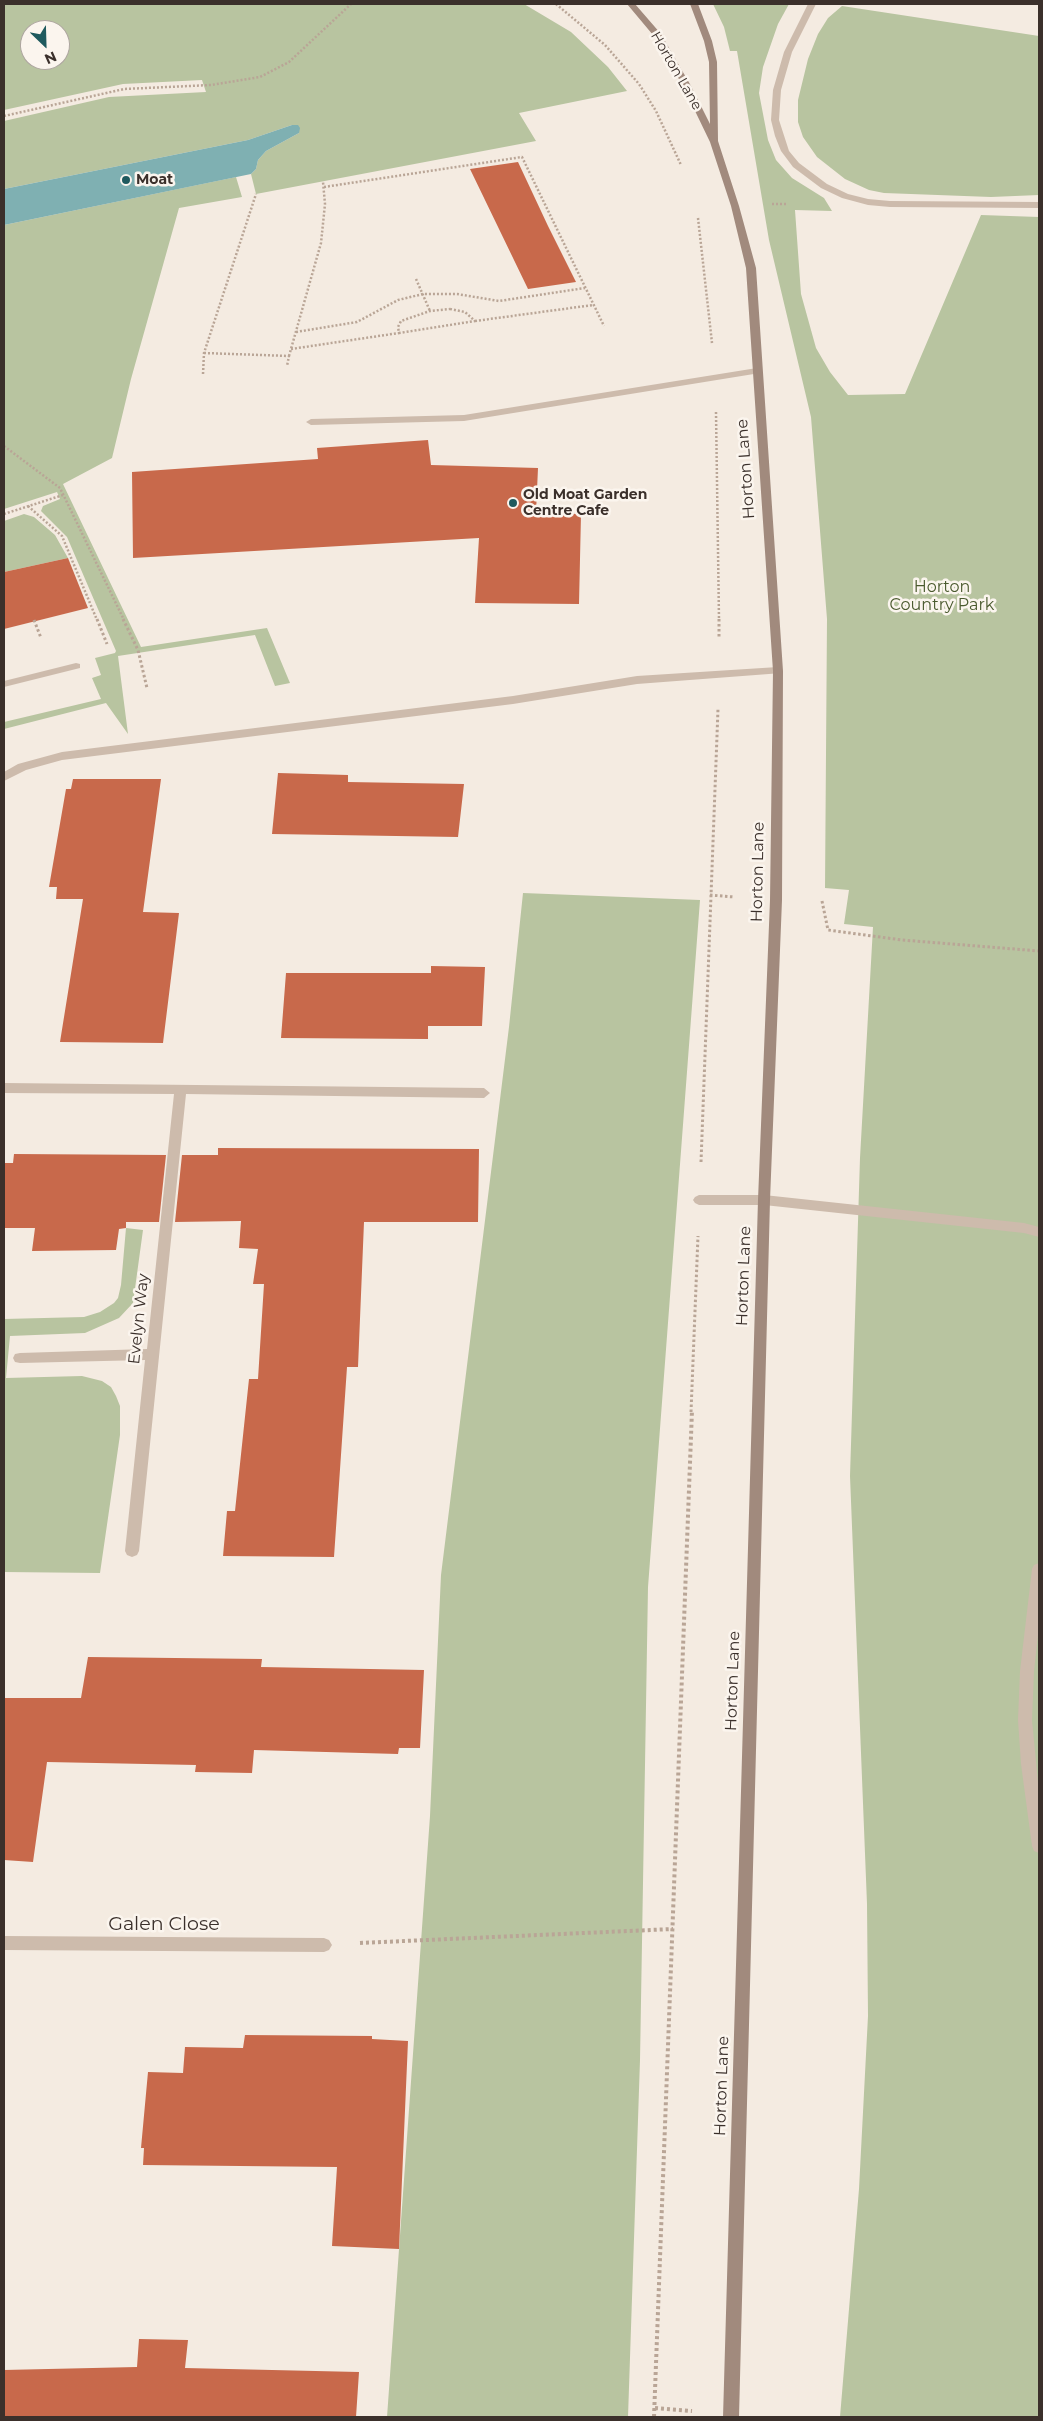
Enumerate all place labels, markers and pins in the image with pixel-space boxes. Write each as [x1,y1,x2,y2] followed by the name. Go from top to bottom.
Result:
[136,172,173,188] place label: Moat
[120,174,132,186] marker: Moat
[523,487,647,520] place label: Old Moat Garden Centre Cafe
[507,497,519,509] marker: Old Moat Garden Centre Cafe

